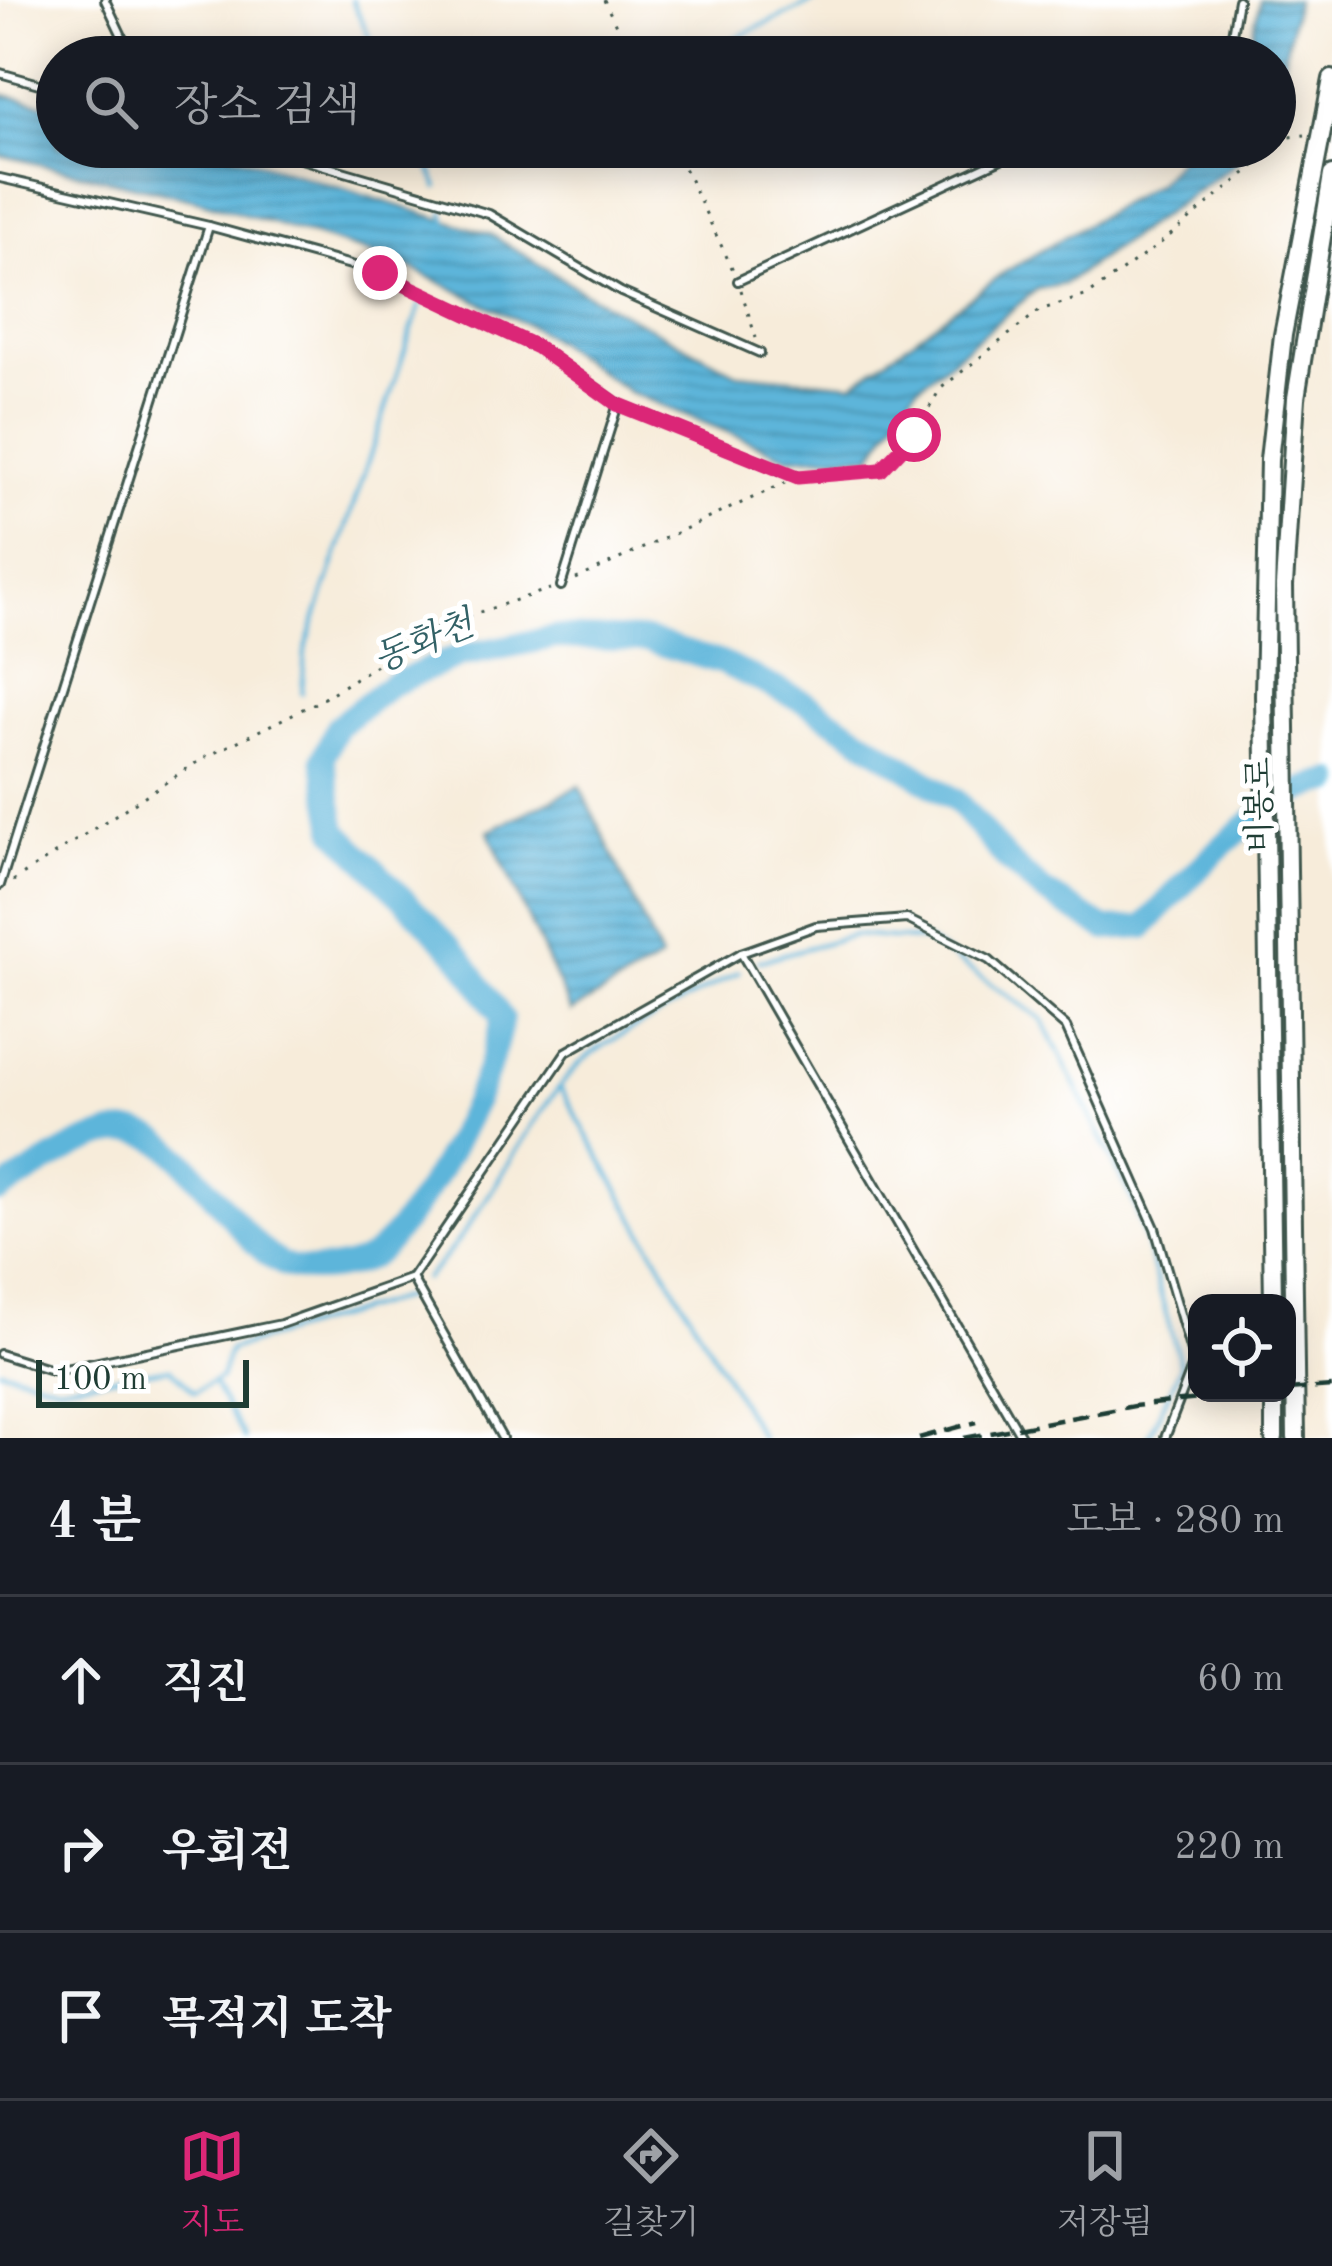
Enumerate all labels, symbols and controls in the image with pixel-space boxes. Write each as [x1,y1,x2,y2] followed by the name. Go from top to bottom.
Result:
[36,36,1296,168] search box
[78,69,144,135] icon: search
[174,86,360,131] text: 장소 검색
[353,246,407,300] route end
[887,408,941,462] route start
[368,603,482,680] water label: 동화천
[1240,757,1279,853] street label: 비봉로
[1188,1294,1296,1402] map controls
[1188,1294,1296,1402] button: locate
[36,1354,249,1407] scale bar
[54,1364,147,1397] text: 100 m
[48,1498,141,1549] text: 4 분
[1066,1502,1284,1541] text: 도보 · 280 m
[48,1647,114,1713] icon: ahead
[1197,1660,1284,1699] text: 60 m
[162,1663,249,1708] text: 직진
[48,1815,114,1881] icon: right
[1174,1828,1284,1867] text: 220 m
[162,1831,292,1876] text: 우회전
[48,1983,114,2049] icon: arrive
[162,1999,392,2044] text: 목적지 도착
[179,2123,245,2245] tab: 지도
[603,2123,699,2245] tab: 길찾기
[1057,2123,1153,2245] tab: 저장됨

